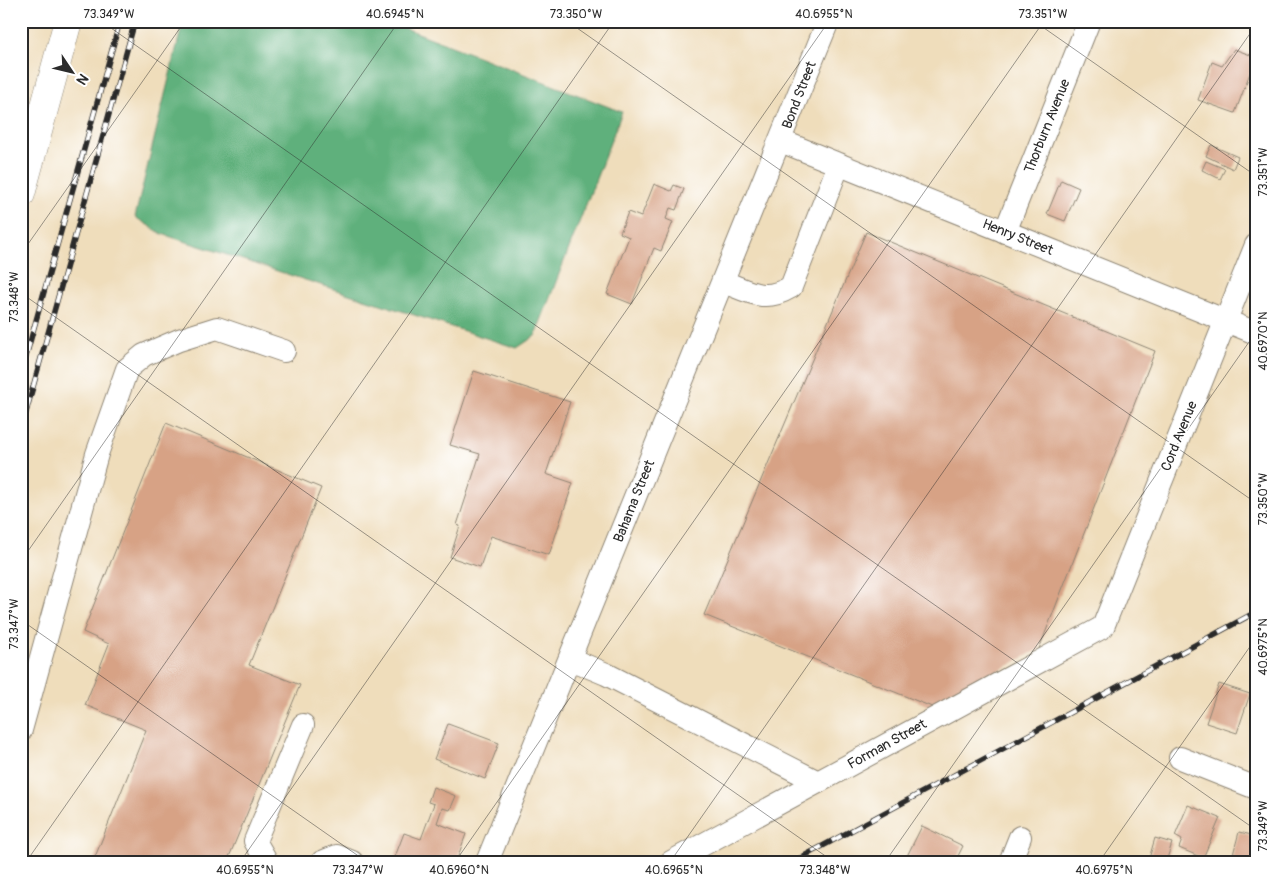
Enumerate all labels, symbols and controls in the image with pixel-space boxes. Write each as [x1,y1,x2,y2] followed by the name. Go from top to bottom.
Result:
[83,7,135,22] text: 73.349°W
[366,7,424,22] text: 40.6945°N
[550,7,602,22] text: 73.350°W
[795,7,853,22] text: 40.6955°N
[1018,7,1068,22] text: 73.351°W
[48,48,98,98] north arrow
[778,58,820,131] street label: Bond Street
[73,70,92,88] text: N
[1020,76,1074,175] street label: Thorburn Avenue
[1256,147,1271,197] text: 73.351°W
[980,215,1056,259] street label: Henry Street
[7,272,22,322] text: 73.348°W
[1256,312,1271,370] text: 40.6970°N
[1157,399,1201,473] street label: Cord Avenue
[610,457,658,545] street label: Bahama Street
[1256,473,1271,525] text: 73.350°W
[7,598,22,650] text: 73.347°W
[1256,618,1271,676] text: 40.6975°N
[845,715,930,773] street label: Forman Street
[1256,800,1271,852] text: 73.349°W
[216,863,274,878] text: 40.6955°N
[332,863,384,878] text: 73.347°W
[429,863,489,878] text: 40.6960°N
[645,863,703,878] text: 40.6965°N
[800,863,850,878] text: 73.348°W
[1075,863,1133,878] text: 40.6975°N

